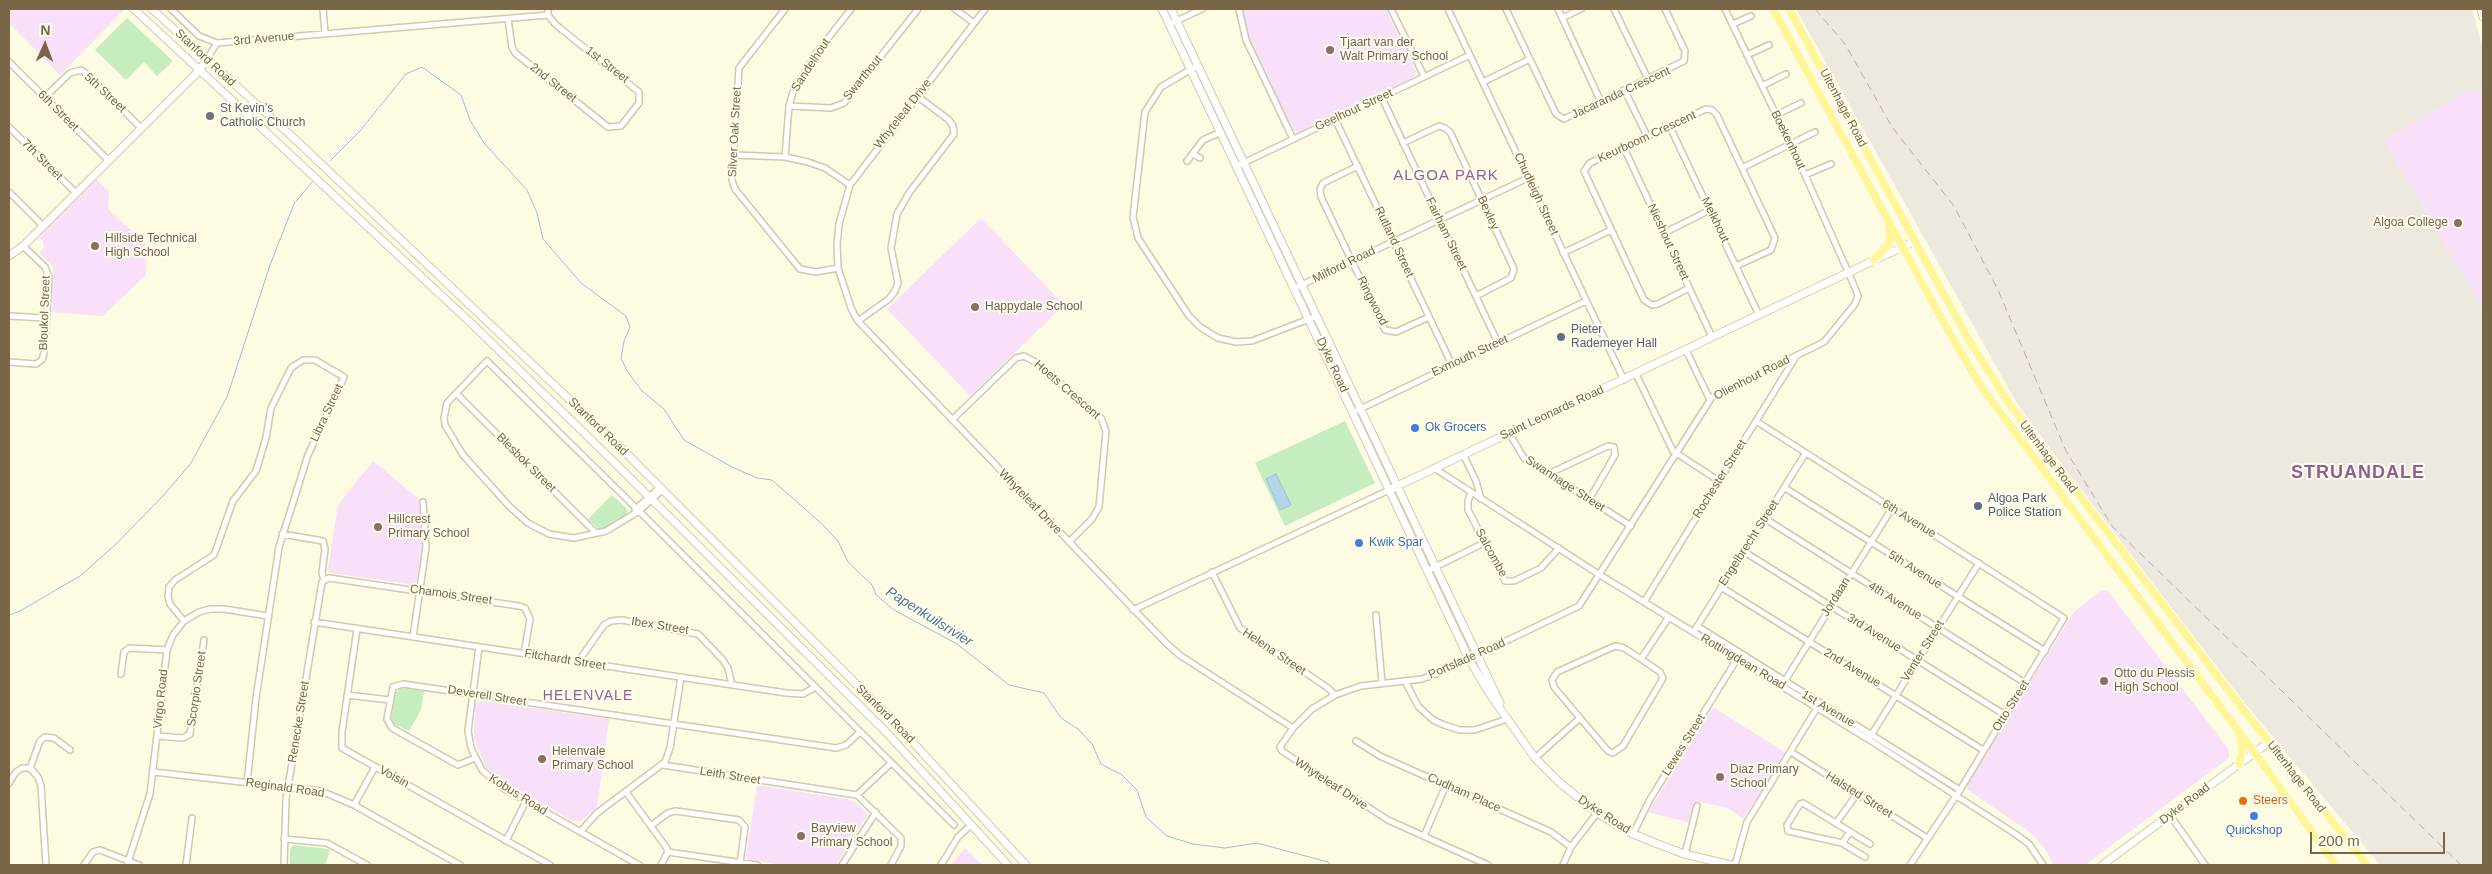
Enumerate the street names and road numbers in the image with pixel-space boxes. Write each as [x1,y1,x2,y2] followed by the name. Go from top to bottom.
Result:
[172,26,238,90] street label: Stanford Road
[233,29,295,49] street label: 3rd Avenue
[788,36,834,94] street label: Sandelhout
[582,44,632,86] street label: 1st Street
[840,52,886,104] street label: Swarthout
[527,60,579,106] street label: 2nd Street
[1569,64,1673,122] street label: Jacaranda Crescent
[1816,66,1870,150] street label: Uitenhage Road
[81,70,129,116] street label: 5th Street
[871,76,935,152] street label: Whyteleaf Drive
[725,86,745,178] street label: Silver Oak Street
[1313,86,1395,134] street label: Geelhout Street
[35,88,81,134] street label: 6th Street
[1596,108,1698,166] street label: Keurboom Crescent
[1767,108,1809,172] street label: Boekenhout
[19,137,65,183] street label: 7th Street
[1511,150,1561,238] street label: Chudleigh Street
[1474,194,1502,232] street label: Bexley
[1422,195,1470,273] street label: Fairham Street
[1698,195,1732,245] street label: Melkhout
[1644,201,1692,283] street label: Nieshout Street
[1371,204,1417,280] street label: Rutland Street
[1310,244,1378,286] street label: Milford Road
[1353,274,1391,328] street label: Ringwood
[37,275,53,351] street label: Bloukol Street
[1429,332,1511,380] street label: Exmouth Street
[1313,335,1351,395] street label: Dyke Road
[1712,353,1792,403] street label: Olienhout Road
[1031,357,1103,423] street label: Hoets Crescent
[307,382,347,444] street label: Libra Street
[1498,383,1606,443] street label: Saint Leonards Road
[565,395,631,459] street label: Stanford Road
[2016,418,2080,496] street label: Uitenhage Road
[493,430,559,496] street label: Blesbok Street
[1690,437,1750,521] street label: Rochester Street
[1522,453,1608,515] street label: Swannage Street
[995,467,1065,537] street label: Whyteleaf Drive
[1716,497,1782,589] street label: Engelbrecht Street
[1880,497,1938,541] street label: 6th Avenue
[1472,526,1510,580] street label: Salcombe
[1886,548,1944,592] street label: 5th Avenue
[1818,575,1854,619] street label: Jordaan
[1866,579,1924,623] street label: 4th Avenue
[409,582,493,608] street label: Chamois Street
[1844,611,1904,655] street label: 3rd Avenue
[630,614,690,638] street label: Ibex Street
[1898,617,1948,685] street label: Venter Street
[1240,626,1308,678] street label: Helena Street
[1698,631,1788,693] street label: Rottingdean Road
[1426,636,1508,682] street label: Portslade Road
[1821,645,1883,691] street label: 2nd Avenue
[523,646,607,674] street label: Fitchardt Street
[185,650,209,728] street label: Scorpio Street
[151,669,171,729] street label: Virgo Road
[1990,678,2032,734] street label: Otto Street
[285,680,313,764] street label: Renecke Street
[853,682,917,746] street label: Stanford Road
[447,683,527,709] street label: Deverell Street
[1799,687,1857,731] street label: 1st Avenue
[1659,711,1709,779] street label: Lewes Street
[2264,738,2328,816] street label: Uitenhage Road
[1292,755,1370,813] street label: Whyteleaf Drive
[377,763,411,791] street label: Voisin
[699,764,761,788] street label: Leith Street
[1823,769,1895,821] street label: Halsted Street
[1425,770,1503,816] street label: Cudham Place
[486,771,550,819] street label: Kobus Road
[245,775,325,801] street label: Reginald Road
[2157,780,2213,828] street label: Dyke Road
[1575,793,1633,837] street label: Dyke Road

